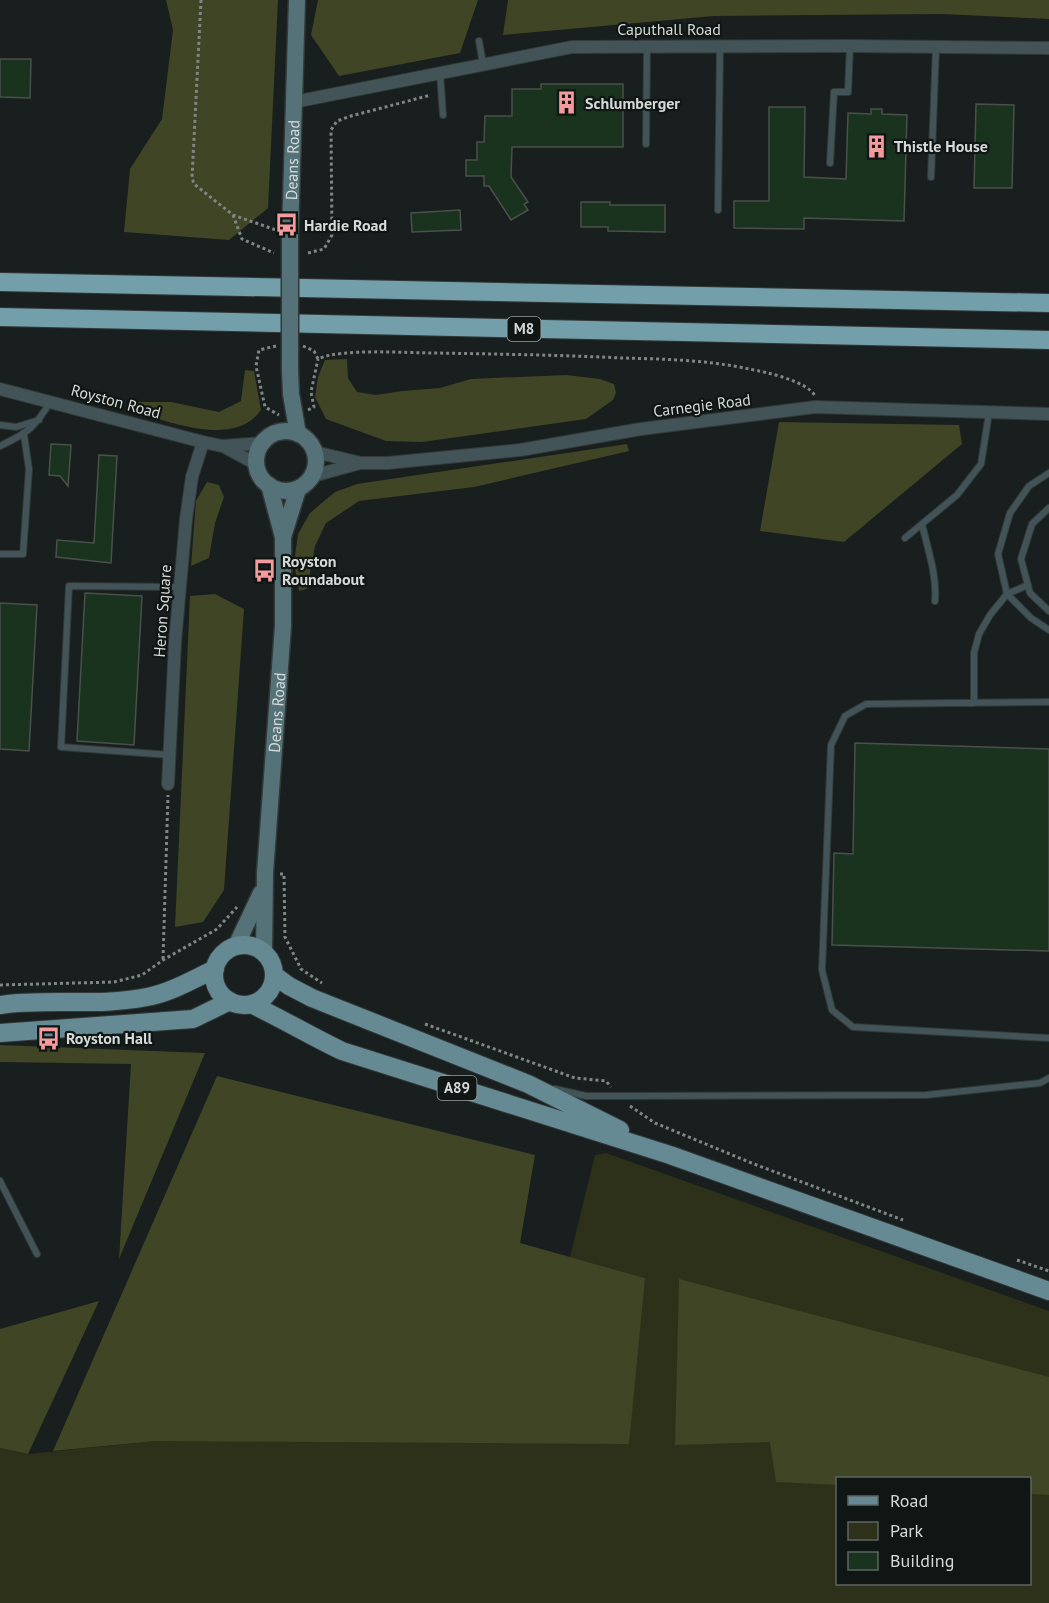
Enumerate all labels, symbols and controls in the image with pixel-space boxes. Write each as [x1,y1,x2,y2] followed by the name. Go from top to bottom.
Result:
[617,19,721,39] street label: Caputhall Road
[554,90,580,116] building icon: Schlumberger
[585,93,680,113] place label: Schlumberger
[281,120,303,200] street label: Deans Road
[863,133,889,159] building icon: Thistle House
[894,136,988,156] place label: Thistle House
[273,212,299,238] bus stop icon: Hardie Road
[304,215,387,235] place label: Hardie Road
[508,317,540,341] road number: M8
[69,379,163,423] street label: Royston Road
[652,389,752,421] street label: Carnegie Road
[282,551,365,589] place label: Royston Roundabout
[251,557,277,583] bus stop icon: Royston Roundabout
[149,564,175,658] street label: Heron Square
[264,672,290,753] street label: Deans Road
[35,1025,61,1051] bus stop icon: Royston Hall
[66,1028,153,1048] place label: Royston Hall
[438,1076,476,1100] road number: A89
[836,1477,1031,1585] legend
[890,1489,928,1512] text: Road
[890,1519,923,1542] text: Park
[890,1549,954,1572] text: Building

